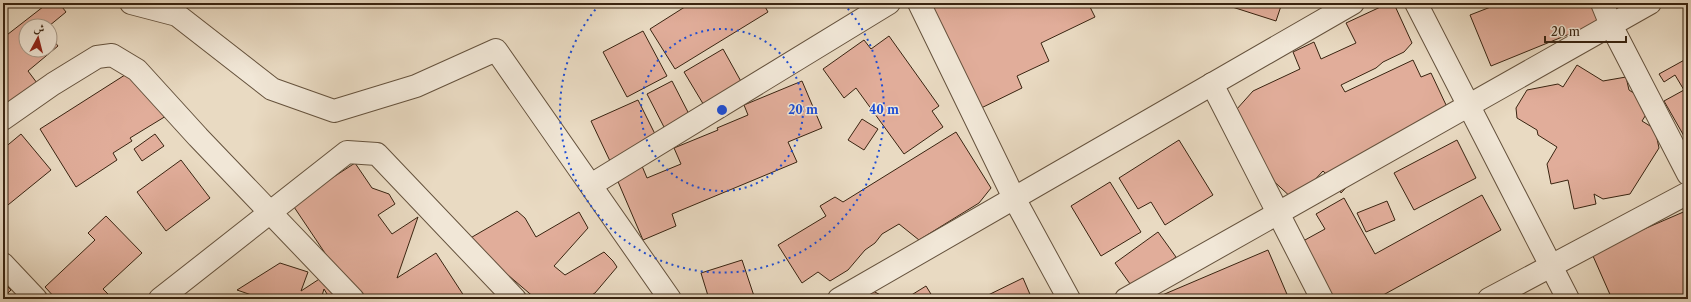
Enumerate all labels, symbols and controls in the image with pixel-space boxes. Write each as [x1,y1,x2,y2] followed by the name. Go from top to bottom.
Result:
[18,18,58,58] north arrow
[1545,18,1626,44] scale bar
[33,20,46,36] text: ش
[1551,24,1580,39] text: 20 m
[788,102,818,117] text: 20 m
[869,102,899,117] text: 40 m
[715,103,729,117] centre of rings

